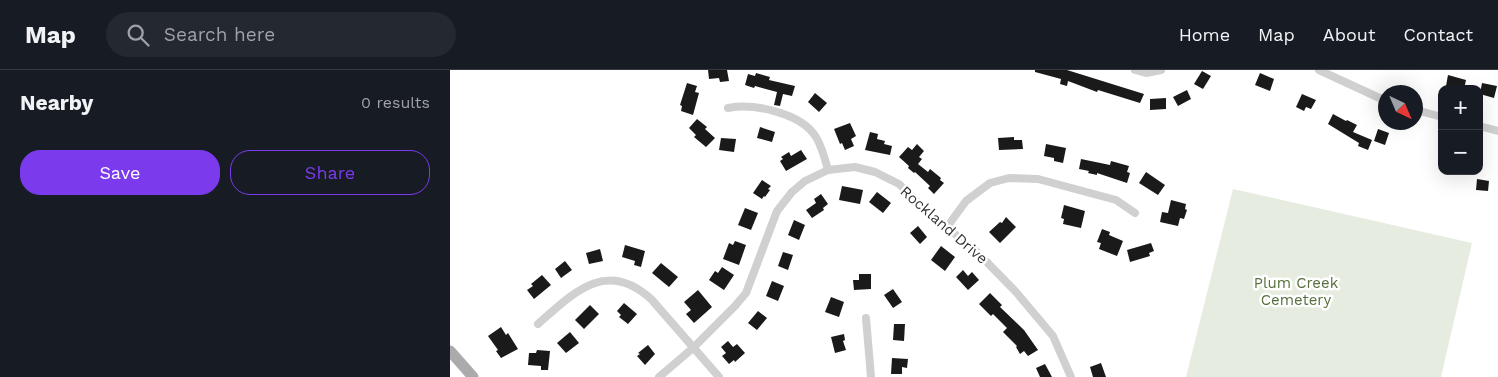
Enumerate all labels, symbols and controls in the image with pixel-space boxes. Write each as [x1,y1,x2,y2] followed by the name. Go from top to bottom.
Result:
[106,12,456,57] search box
[25,21,76,49] text: Map
[124,21,152,49] icon: search
[164,23,275,46] text: Search here
[1179,24,1230,45] text: Home
[1258,24,1295,45] text: Map
[1323,24,1375,45] text: About
[1403,24,1473,45] text: Contact
[1378,85,1423,130] north arrow
[1438,85,1483,175] map controls
[1438,85,1483,130] button: +
[20,90,93,115] text: Nearby
[361,93,430,112] text: 0 results
[1438,130,1483,175] button: −
[20,150,220,195] button: Save
[230,150,430,195] button: Share
[897,182,991,268] street label: Rockland Drive
[1254,274,1339,309] park label: Plum Creek Cemetery

